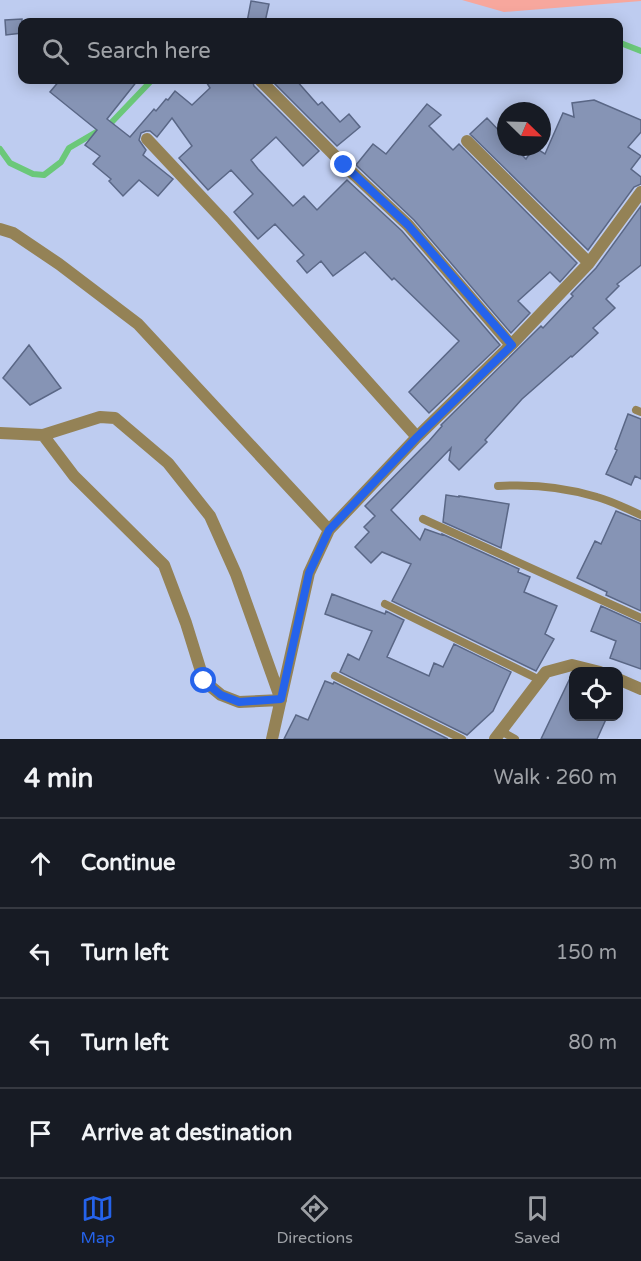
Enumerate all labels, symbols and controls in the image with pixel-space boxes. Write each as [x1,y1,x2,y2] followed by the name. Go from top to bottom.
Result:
[18,18,623,84] search box
[39,35,72,68] icon: search
[87,38,211,64] text: Search here
[497,102,551,156] north arrow
[330,151,356,177] route end
[190,667,216,693] route start
[569,667,623,721] map controls
[569,667,623,721] button: locate
[24,763,93,794] text: 4 min
[494,766,617,790] text: Walk · 260 m
[24,847,57,880] icon: ahead
[81,850,176,876] text: Continue
[568,851,617,875] text: 30 m
[24,937,57,970] icon: left
[81,940,169,966] text: Turn left
[556,941,617,965] text: 150 m
[24,1027,57,1060] icon: left
[81,1030,169,1056] text: Turn left
[568,1031,617,1055] text: 80 m
[24,1117,57,1150] icon: arrive
[81,1120,292,1146] text: Arrive at destination
[81,1192,115,1248] tab: Map
[276,1192,353,1248] tab: Directions
[514,1192,560,1248] tab: Saved

